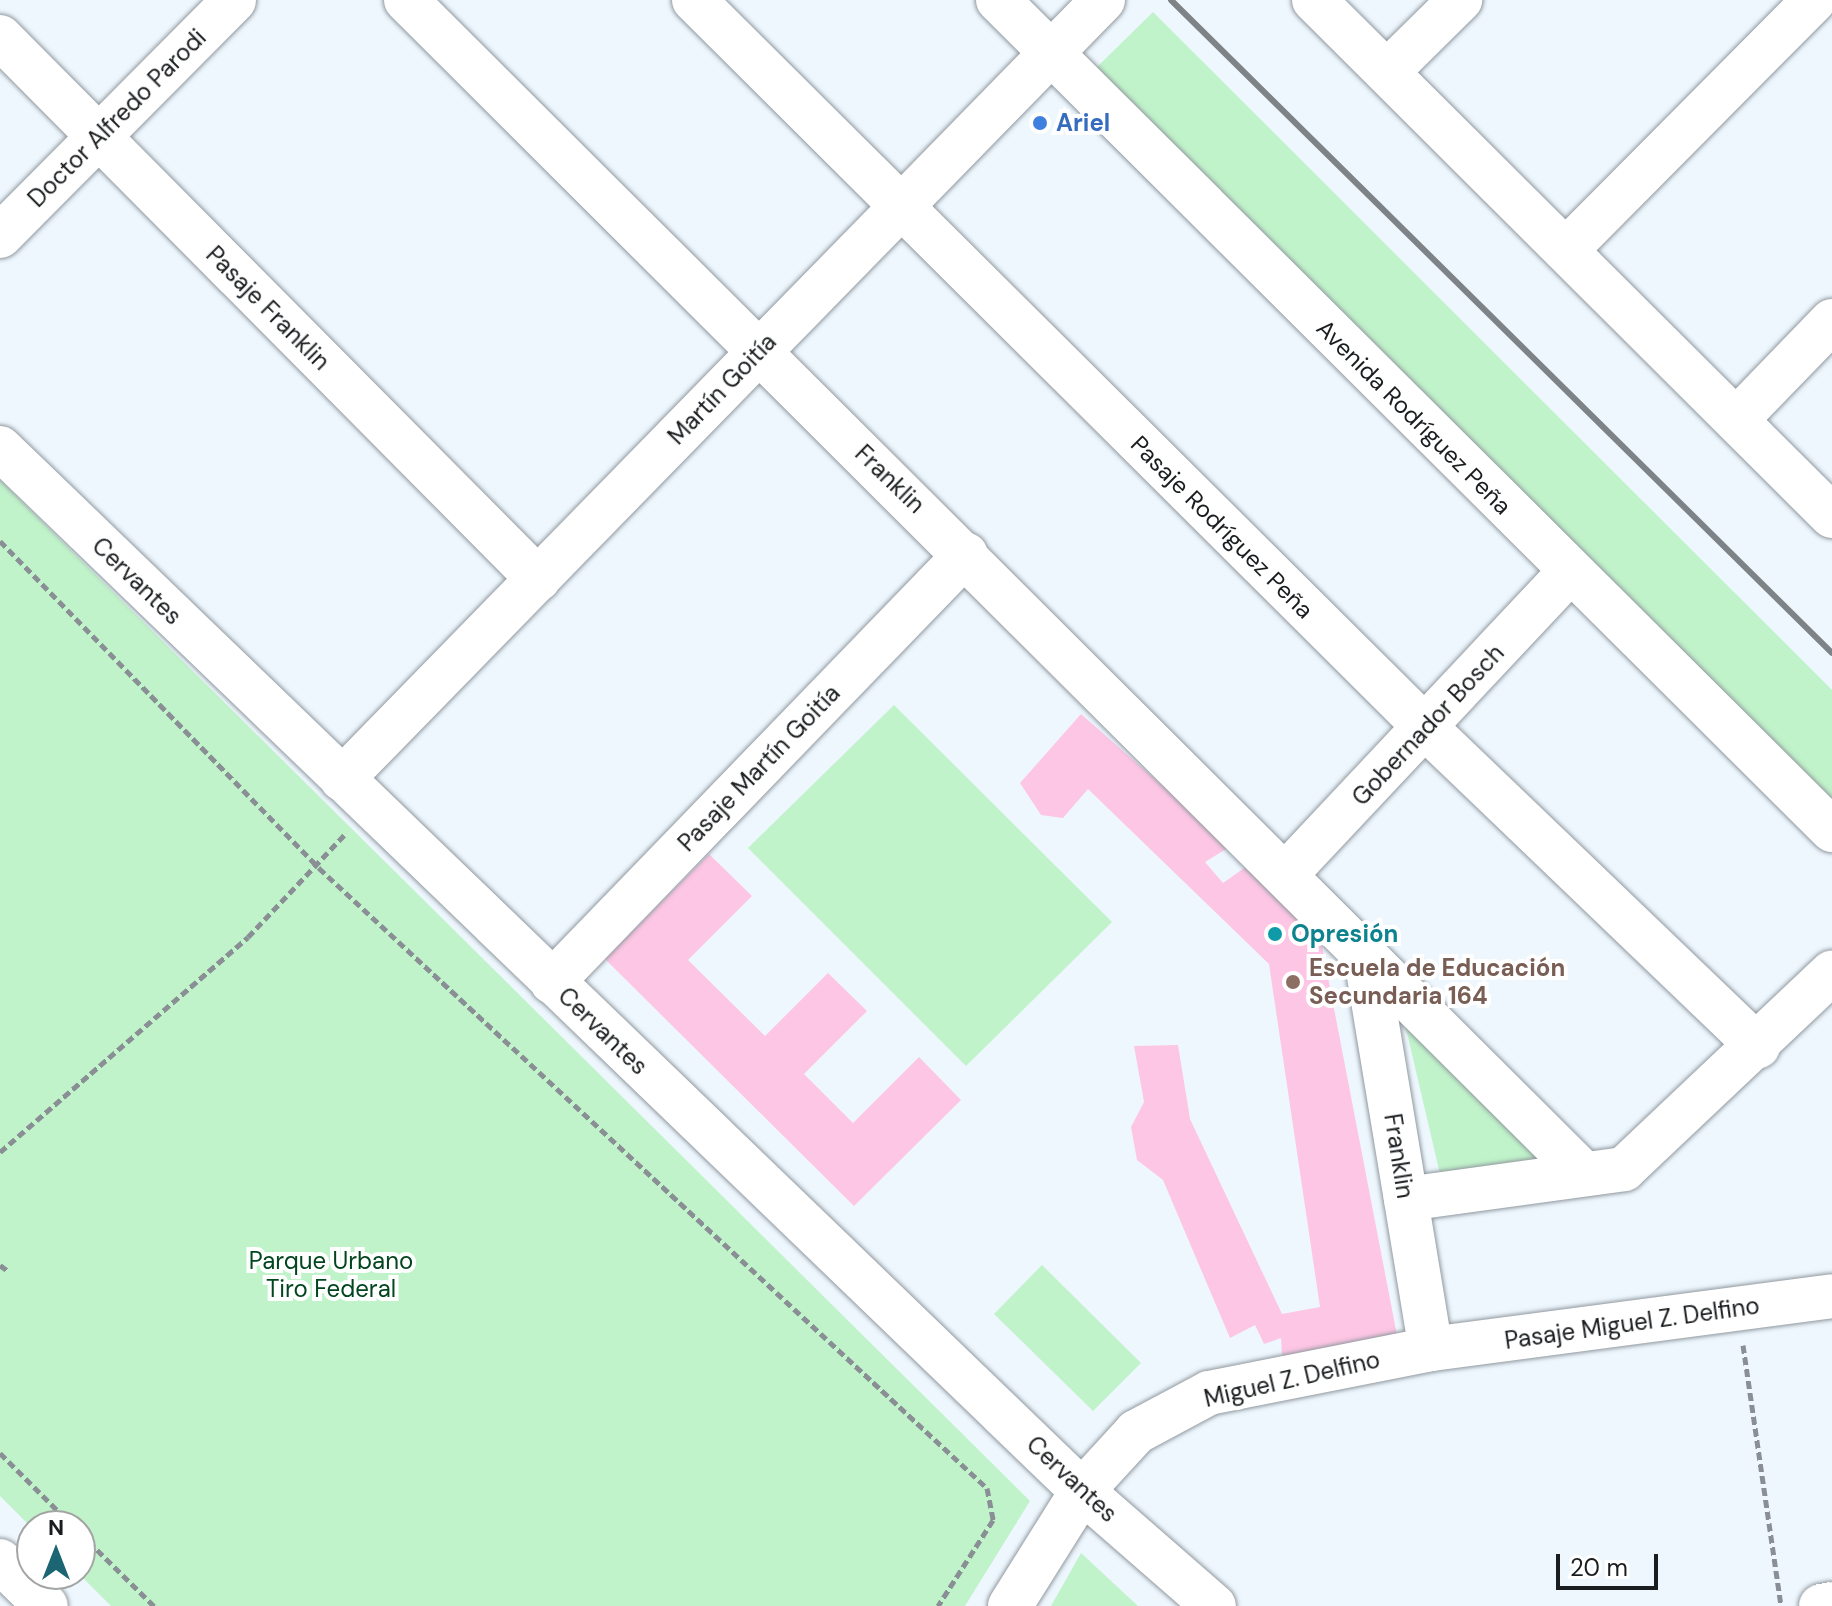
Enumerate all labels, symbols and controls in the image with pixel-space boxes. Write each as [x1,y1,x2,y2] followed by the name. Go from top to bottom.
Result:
[22,23,212,213] street label: Doctor Alfredo Parodi
[1056,109,1110,137] place label: Ariel
[1031,114,1049,132] marker: Ariel
[200,240,336,376] street label: Pasaje Franklin
[1311,314,1517,520] street label: Avenida Rodríguez Peña
[662,328,782,450] street label: Martín Goitía
[1125,430,1319,624] street label: Pasaje Rodríguez Peña
[849,439,931,519] street label: Franklin
[86,531,188,631] street label: Cervantes
[1346,639,1510,811] street label: Gobernador Bosch
[672,679,846,857] street label: Pasaje Martín Goitía
[1291,920,1398,948] place label: Opresión
[1266,925,1284,943] marker: Opresión
[1309,954,1565,1010] place label: Escuela de Educación Secundaria 164
[1284,973,1302,991] marker: Escuela de Educación Secundaria 164
[552,981,654,1081] street label: Cervantes
[1378,1112,1420,1200] street label: Franklin
[249,1247,413,1303] park label: Parque Urbano Tiro Federal
[1503,1291,1761,1355] street label: Pasaje Miguel Z. Delfino
[1201,1345,1383,1413] street label: Miguel Z. Delfino
[1021,1430,1123,1528] street label: Cervantes
[16,1510,96,1590] north arrow
[48,1513,64,1542] text: N
[1560,1538,1662,1588] scale bar
[1570,1552,1628,1583] text: 20 m

